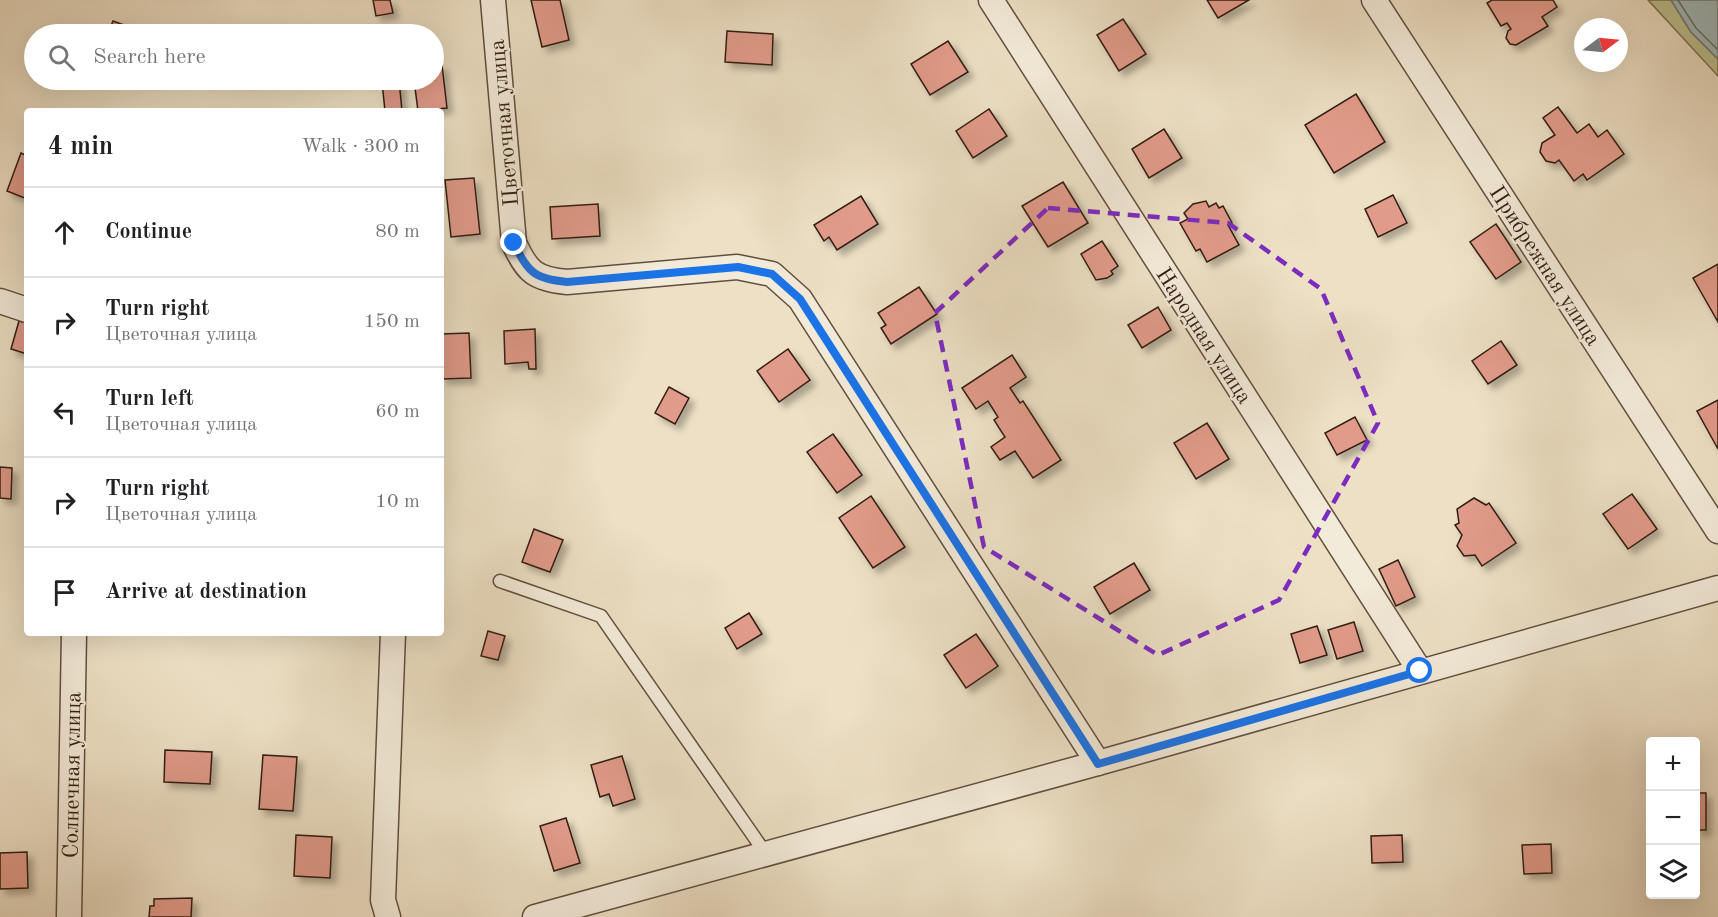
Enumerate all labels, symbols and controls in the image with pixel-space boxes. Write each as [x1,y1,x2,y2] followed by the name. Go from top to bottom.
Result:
[1574,18,1628,72] north arrow
[24,24,444,90] search box
[487,38,523,207] street label: Цветочная улица
[45,41,78,74] icon: search
[93,46,206,68] text: Search here
[48,134,113,160] text: 4 min
[301,137,420,157] text: Walk · 300 m
[1485,182,1604,350] street label: Прибрежная улица
[48,216,81,249] icon: ahead
[105,221,192,243] text: Continue
[375,222,420,242] text: 80 m
[500,229,526,255] route end
[1151,264,1256,408] street label: Народная улица
[105,298,209,320] text: Turn right
[48,306,81,339] icon: right
[364,312,420,332] text: 150 m
[105,325,257,345] text: Цветочная улица
[105,388,194,410] text: Turn left
[48,396,81,429] icon: left
[375,402,420,422] text: 60 m
[105,415,257,435] text: Цветочная улица
[105,478,209,500] text: Turn right
[48,486,81,519] icon: right
[375,492,420,512] text: 10 m
[105,505,257,525] text: Цветочная улица
[48,576,81,609] icon: arrive
[105,581,307,603] text: Arrive at destination
[1406,657,1432,683] route start
[61,691,85,859] street label: Солнечная улица
[1646,737,1700,899] map controls
[1646,737,1700,791] button: +
[1646,791,1700,845] button: −
[1646,845,1700,899] button: layers

